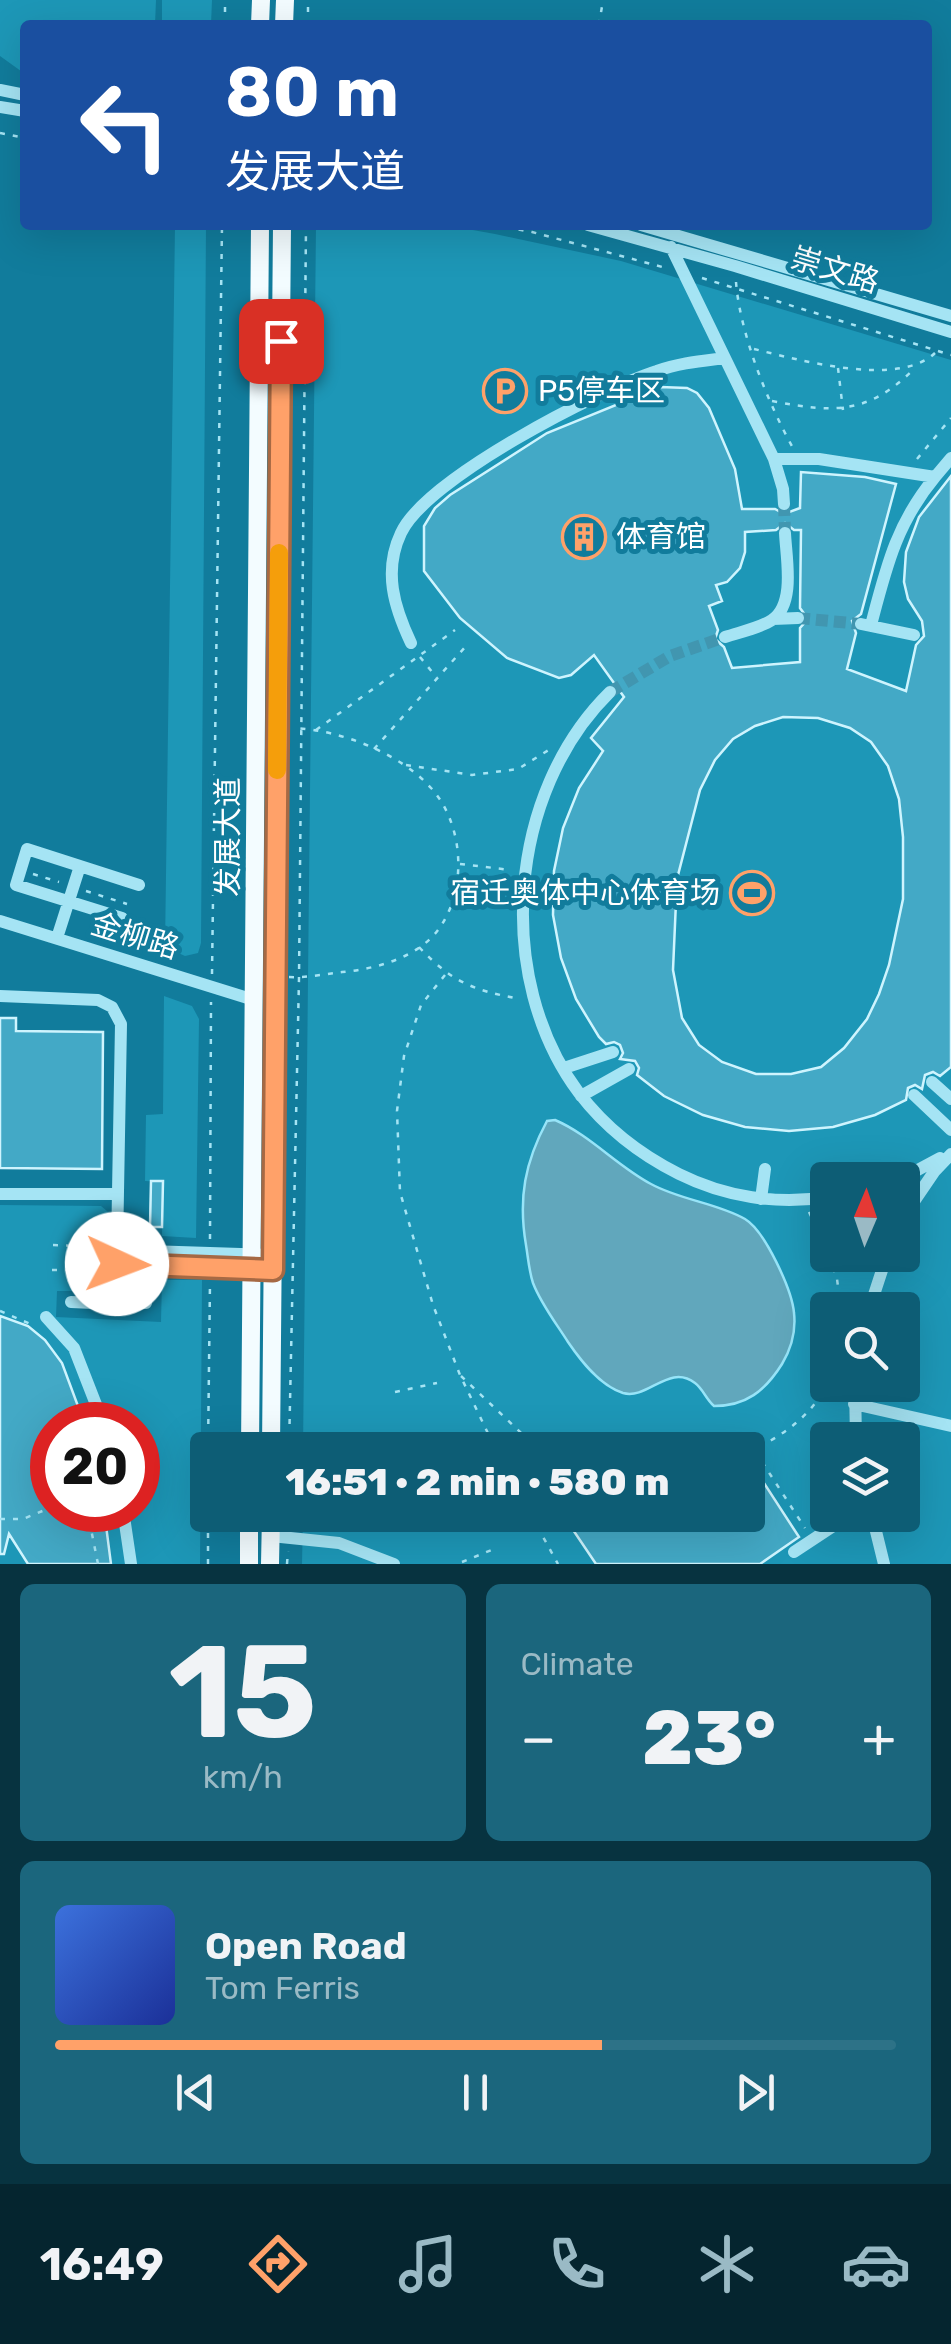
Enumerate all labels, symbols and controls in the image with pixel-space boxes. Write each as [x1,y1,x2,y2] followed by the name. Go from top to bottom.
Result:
[225,51,399,134] text: 80 m
[60,60,190,190] icon: left
[225,145,405,198] text: 发展大道
[787,240,883,300] street label: 崇文路
[239,299,324,384] pin
[254,314,309,369] icon: arrive
[482,368,528,414] parking icon: P5停车区
[538,373,665,409] place label: P5停车区
[561,514,607,560] building icon: 体育馆
[616,519,706,555] place label: 体育馆
[210,777,246,897] street label: 发展大道
[729,870,775,916] sports icon: 宿迁奥体中心体育场
[450,875,720,911] place label: 宿迁奥体中心体育场
[87,906,183,966] street label: 金柳路
[810,1162,920,1272] north arrow
[810,1162,920,1532] map controls
[65,1212,169,1316] position arrow
[810,1292,920,1402] button: search
[30,1402,160,1532] speed limit sign: 20
[810,1422,920,1532] button: layers
[285,1459,670,1505] text: 16:51 · 2 min · 580 m
[168,1615,317,1770] text: 15
[521,1645,634,1683] text: Climate
[642,1694,776,1783] text: 23°
[521,1706,556,1771] text: −
[862,1706,896,1771] text: +
[203,1758,283,1796] text: km/h
[205,1923,407,1969] text: Open Road
[205,1969,360,2007] text: Tom Ferris
[168,2065,223,2120] icon: previous
[448,2065,503,2120] icon: pause
[728,2065,783,2120] icon: next
[243,2229,313,2299] icon: directions
[393,2229,463,2299] icon: music
[542,2229,612,2299] icon: phone
[692,2229,762,2299] icon: climate
[841,2229,911,2299] icon: car
[40,2238,164,2291] text: 16:49

